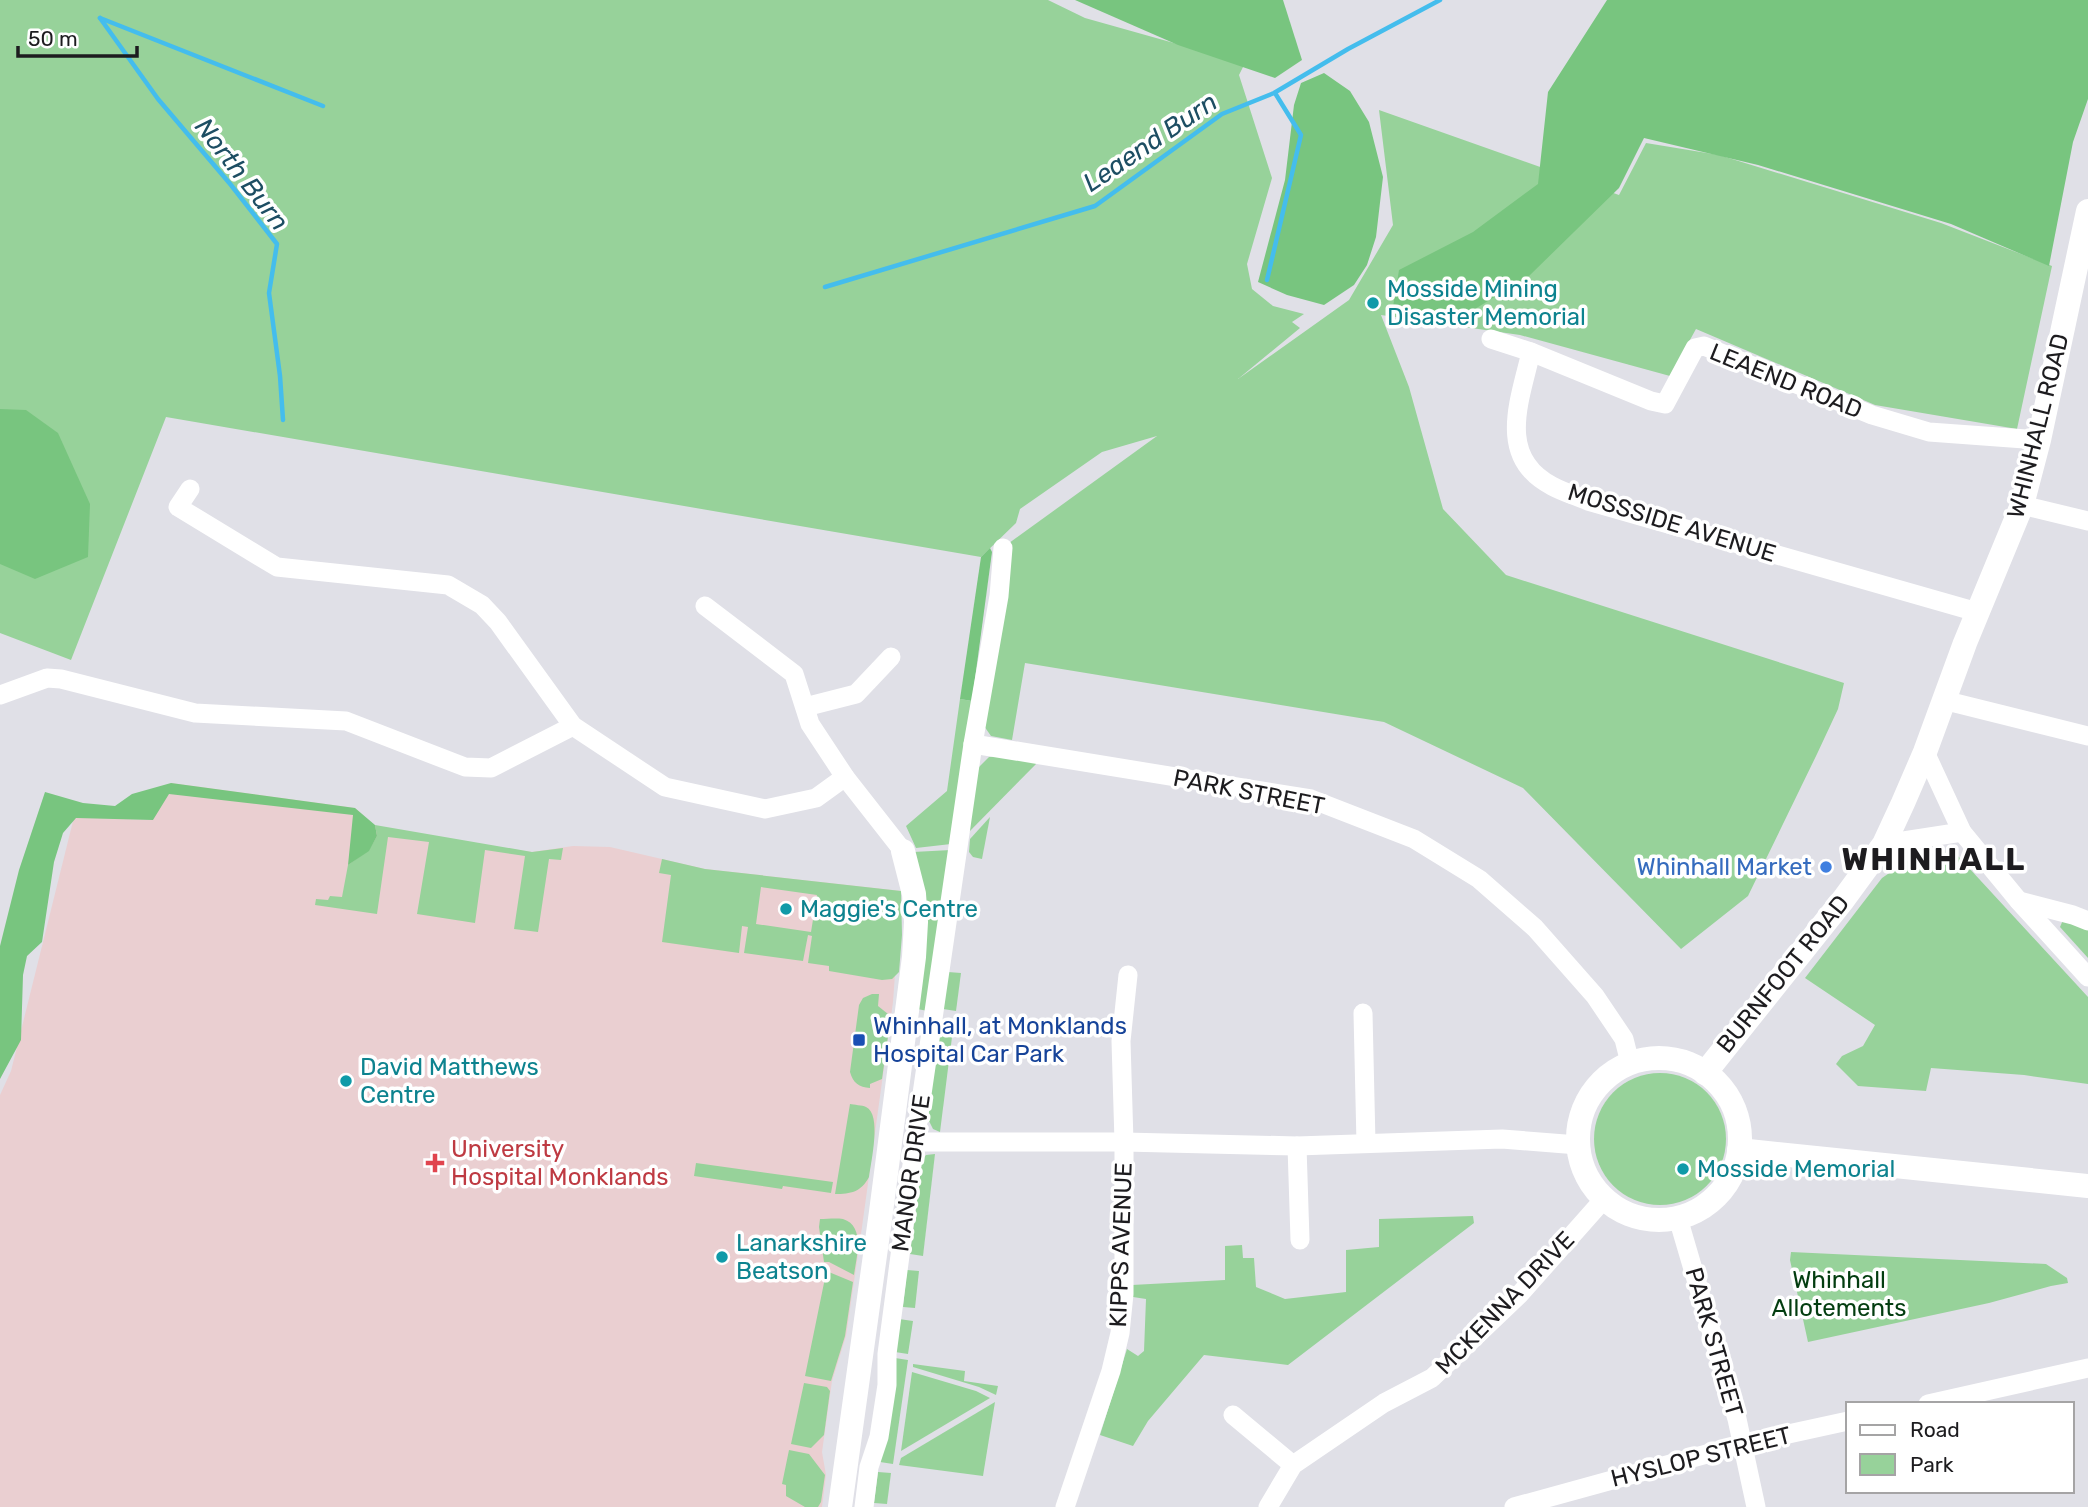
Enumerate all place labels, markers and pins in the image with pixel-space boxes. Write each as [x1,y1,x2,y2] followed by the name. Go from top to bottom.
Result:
[1387,275,1586,331] place label: Mosside Mining Disaster Memorial
[1365,295,1381,311] marker: Mosside Mining Disaster Memorial
[1636,853,1812,881] place label: Whinhall Market
[1818,859,1834,875] marker: Whinhall Market
[800,895,978,923] place label: Maggie's Centre
[778,901,794,917] marker: Maggie's Centre
[873,1012,1127,1068] place label: Whinhall, at Monklands Hospital Car Park
[851,1032,867,1048] marker: Whinhall, at Monklands Hospital Car Park
[360,1053,539,1109] place label: David Matthews Centre
[338,1073,354,1089] marker: David Matthews Centre
[451,1135,669,1191] place label: University Hospital Monklands
[425,1153,445,1173] marker: University Hospital Monklands
[1697,1155,1895,1183] place label: Mosside Memorial
[1675,1161,1691,1177] marker: Mosside Memorial
[736,1229,867,1285] place label: Lanarkshire Beatson
[714,1249,730,1265] marker: Lanarkshire Beatson

